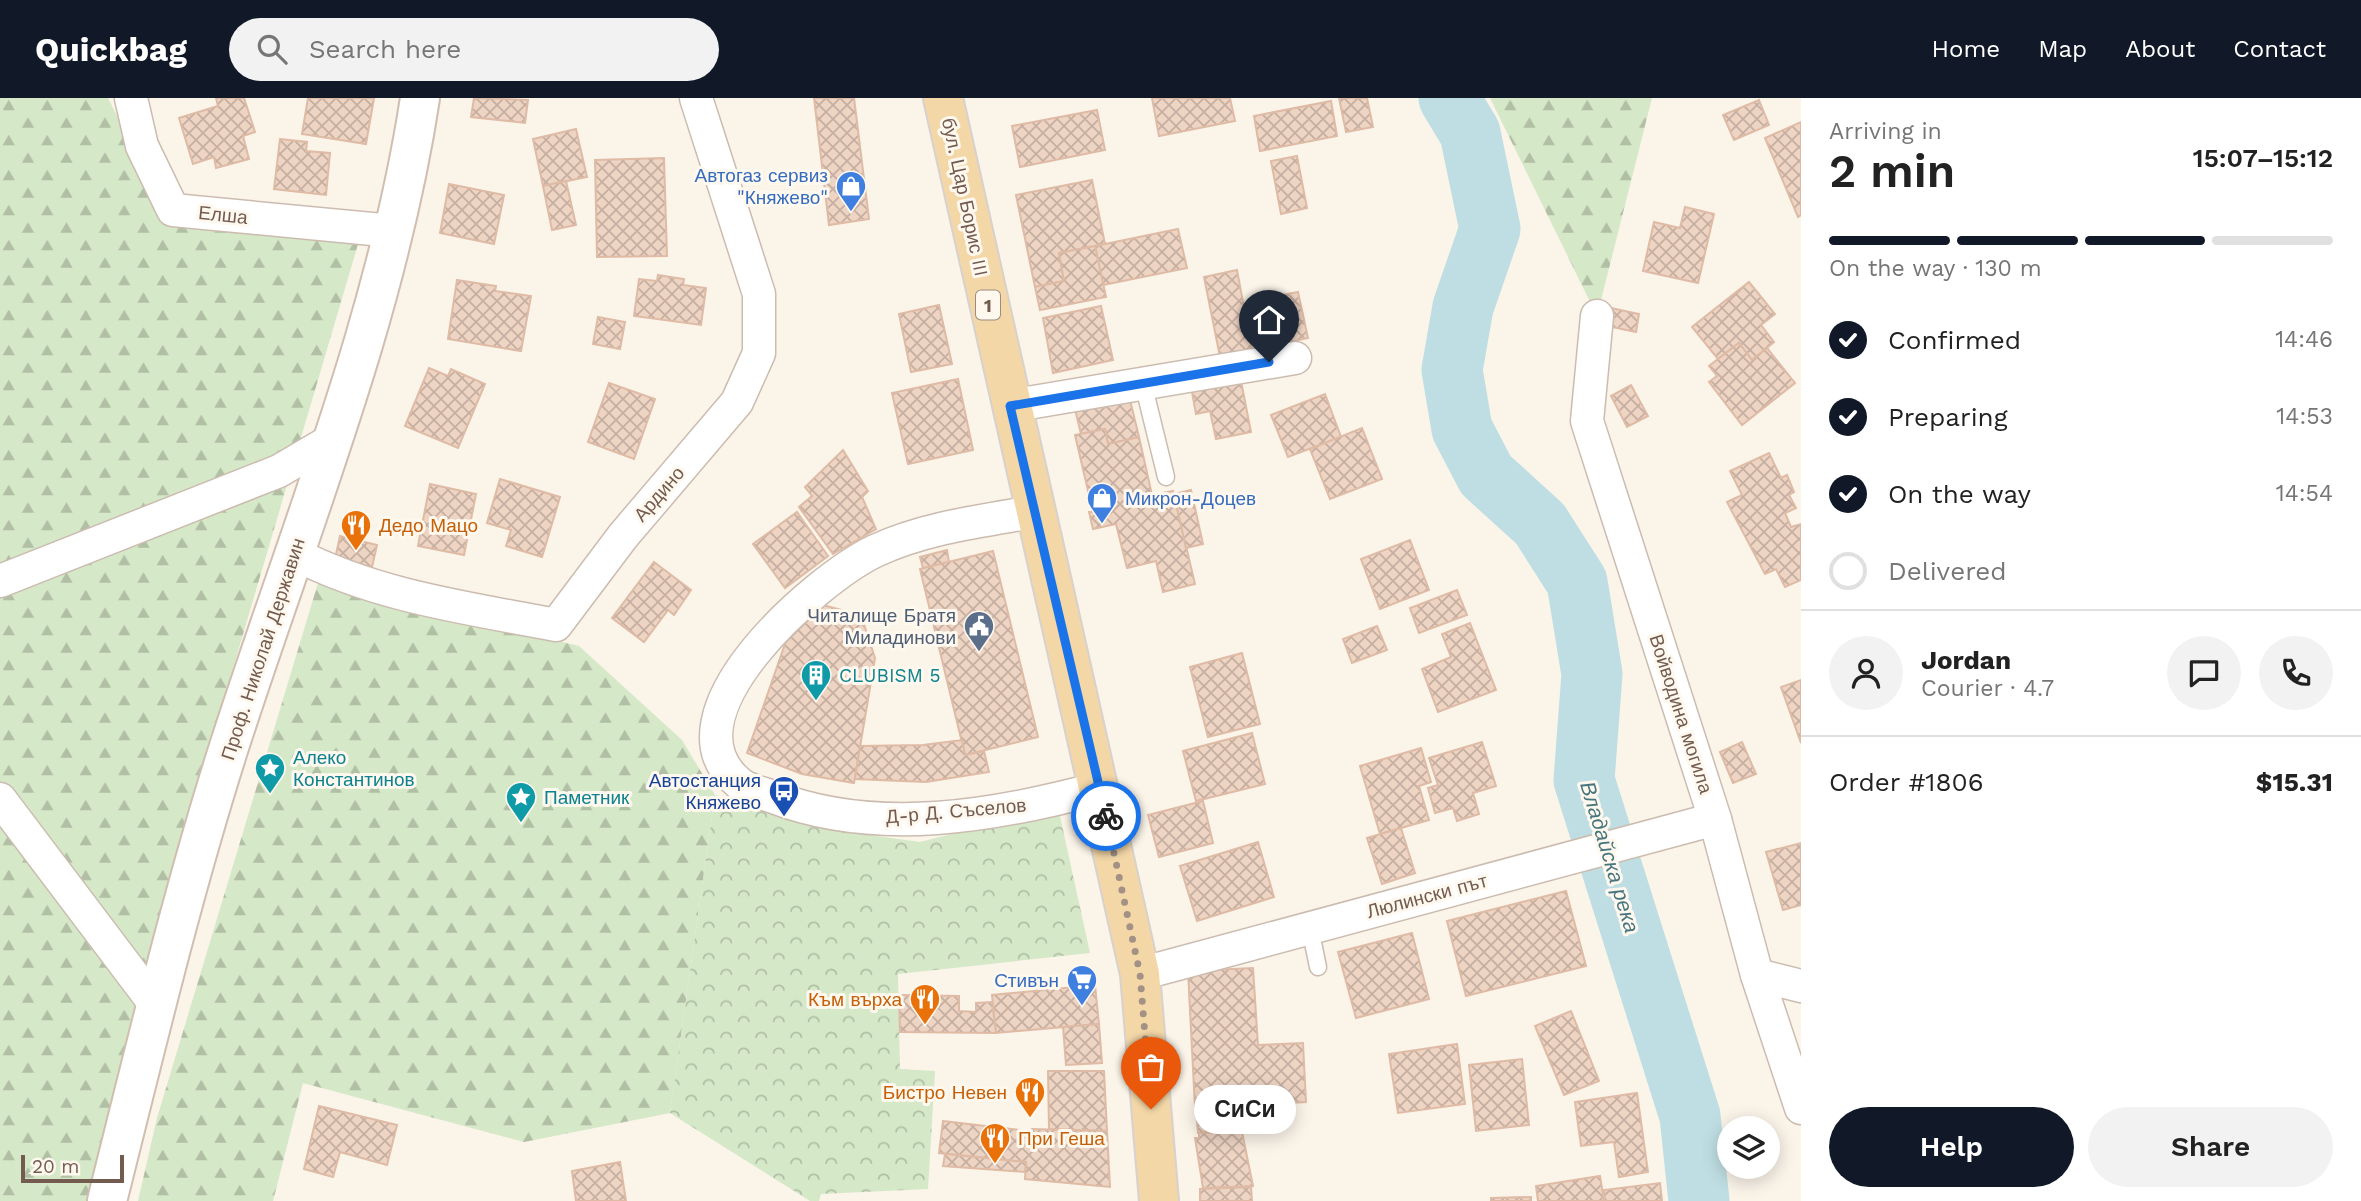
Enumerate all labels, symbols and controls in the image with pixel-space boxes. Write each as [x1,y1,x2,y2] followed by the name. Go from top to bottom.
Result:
[229,18,719,81] search box
[35,30,187,69] text: Quickbag
[253,30,291,68] icon: search
[309,34,461,64] text: Search here
[1932,35,2000,63] text: Home
[2038,35,2087,63] text: Map
[2125,35,2195,63] text: About
[2233,35,2326,63] text: Contact
[937,116,993,278] street label: бул. Цар Борис III
[1829,118,1942,145] text: Arriving in
[2193,143,2333,173] text: 15:07–15:12
[1829,144,1955,198] text: 2 min
[694,164,828,209] place label: Автогаз сервиз "Княжево"
[834,169,868,213] shop icon: Автогаз сервиз "Княжево"
[197,201,249,229] street label: Елша
[1829,255,2042,282] text: On the way · 130 m
[976,290,1000,320] road number: 1
[1239,290,1299,362] pin
[1250,301,1288,339] icon: home
[1829,321,1867,359] icon: check
[1888,325,2021,355] text: Confirmed
[2275,326,2333,353] text: 14:46
[1829,398,1867,436] icon: check
[1888,402,2008,432] text: Preparing
[2276,403,2333,430] text: 14:53
[629,462,689,526] street label: Ардино
[1829,475,1867,513] icon: check
[1888,479,2031,509] text: On the way
[2276,480,2333,507] text: 14:54
[1085,481,1119,525] shop icon: Микрон-Доцев
[1125,487,1256,510] place label: Микрон-Доцев
[339,508,373,552] restaurant icon: Дедо Мацо
[379,514,478,537] place label: Дедо Мацо
[216,535,310,763] street label: Проф. Николай Державин
[1888,556,2007,586] text: Delivered
[807,604,956,649] place label: Читалище Братя Миладинови
[962,609,996,653] public building icon: Читалище Братя Миладинови
[1644,632,1718,797] street label: Войводина могила
[1829,636,1903,710] button: person
[2167,636,2241,710] button: chat
[2259,636,2333,710] button: phone
[1921,645,2011,675] text: Jordan
[799,658,833,702] building icon: CLUBISM 5
[839,664,941,687] place label: CLUBISM 5
[1921,675,2054,702] text: Courier · 4.7
[293,746,415,791] place label: Алеко Константинов
[253,751,287,795] place icon: Алеко Константинов
[1829,767,1983,797] text: Order #1806
[2256,767,2333,797] text: $15.31
[649,769,761,814] place label: Автостанция Княжево
[767,774,801,818] bus stop icon: Автостанция Княжево
[1575,778,1645,936] water label: Владайска река
[504,780,538,824] place icon: Паметник
[1071,781,1141,851] courier
[544,786,630,809] place label: Паметник
[885,793,1027,829] street label: Д-р Д. Съселов
[1087,797,1125,835] icon: bike
[1364,869,1490,923] street label: Люлински път
[1065,963,1099,1007] supermarket icon: Стивън
[994,969,1059,992] place label: Стивън
[908,982,942,1026] restaurant icon: Към върха
[808,988,902,1011] place label: Към върха
[1121,1037,1181,1109] pin
[1132,1048,1170,1086] icon: bag
[1013,1075,1047,1119] restaurant icon: Бистро Невен
[883,1081,1007,1104] place label: Бистро Невен
[1193,1084,1294,1134] callout: СиСи
[1214,1096,1276,1123] text: СиСи
[1829,1107,2074,1187] button: Help
[2088,1107,2333,1187] button: Share
[1717,1116,1780,1179] map controls
[1717,1116,1780,1179] button: layers
[978,1121,1012,1165] restaurant icon: При Геша
[1018,1127,1105,1150] place label: При Геша
[21,1152,124,1184] scale bar
[32,1155,79,1178] text: 20 m

